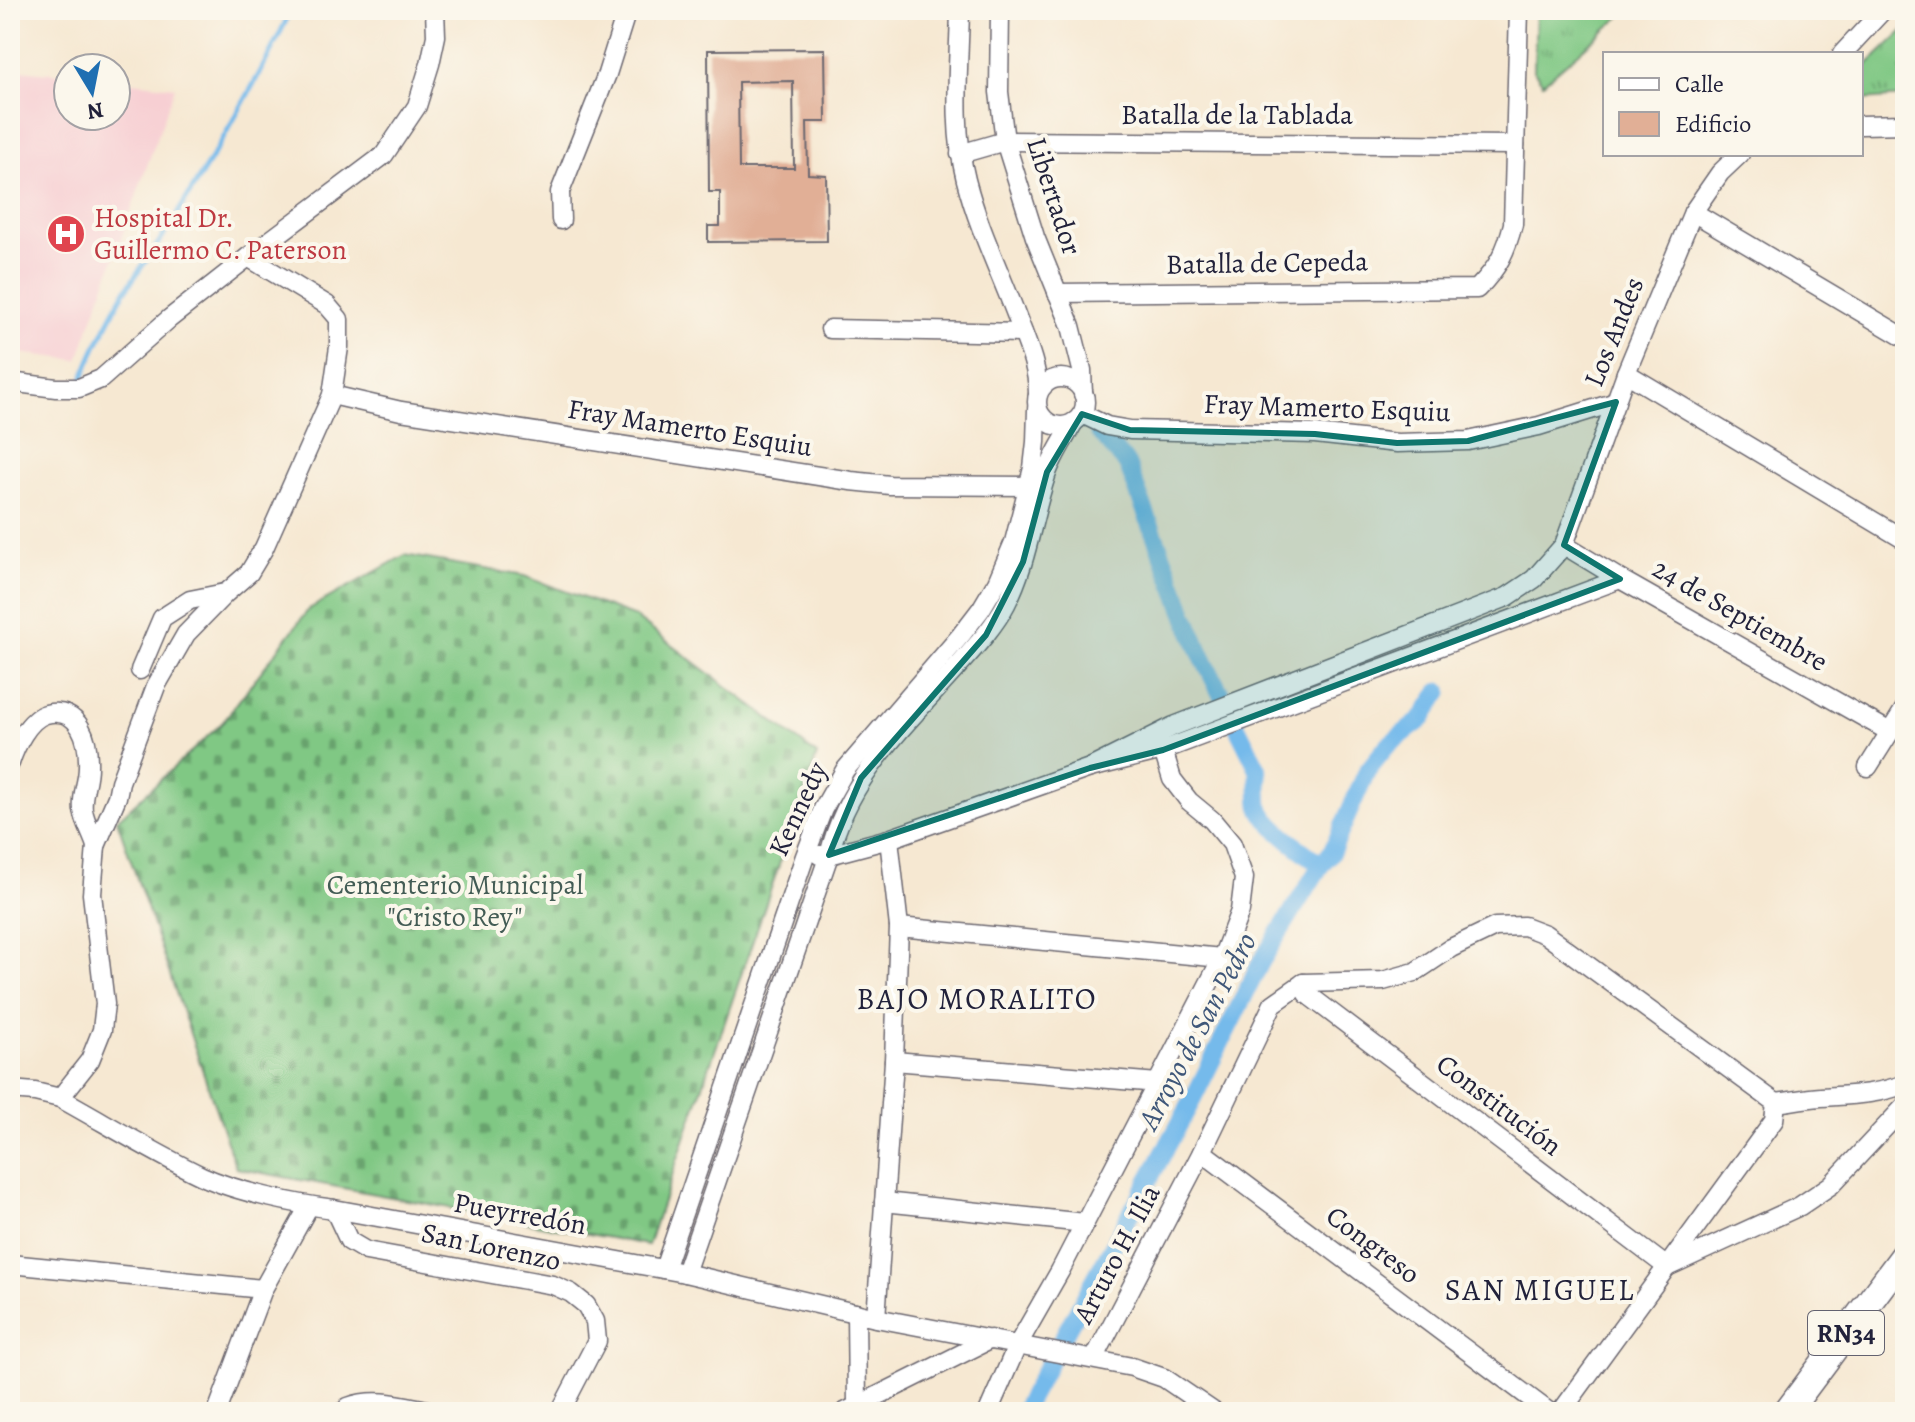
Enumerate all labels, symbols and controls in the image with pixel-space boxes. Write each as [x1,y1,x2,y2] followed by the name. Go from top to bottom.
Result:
[52,52,132,132] north arrow
[1603,52,1863,156] legend
[1675,68,1724,100] text: Calle
[85,95,106,127] text: N
[1121,96,1353,134] street label: Batalla de la Tablada
[1675,108,1751,140] text: Edificio
[1017,132,1091,260] street label: Libertador
[94,199,347,269] place label: Hospital Dr. Guillermo C. Paterson
[45,213,87,255] hospital icon: Hospital Dr. Guillermo C. Paterson
[1166,242,1368,284] street label: Batalla de Cepeda
[1575,272,1653,392] street label: Los Andes
[1203,385,1452,431] street label: Fray Mamerto Esquiu
[565,390,816,466] street label: Fray Mamerto Esquiu
[1645,549,1835,681] street label: 24 de Septiembre
[760,755,837,862] street label: Kennedy
[327,866,583,936] park label: Cementerio Municipal "Cristo Rey"
[1127,925,1266,1138] water label: Arroyo de San Pedro
[857,979,1097,1019] district label: BAJO MORALITO
[1428,1045,1570,1165] street label: Constitución
[1064,1178,1170,1331] street label: Arturo H. Ilia
[451,1184,589,1244] street label: Pueyrredón
[1318,1197,1428,1293] street label: Congreso
[418,1214,564,1280] street label: San Lorenzo
[1445,1270,1635,1310] district label: SAN MIGUEL
[1808,1311,1884,1355] road number: RN34

